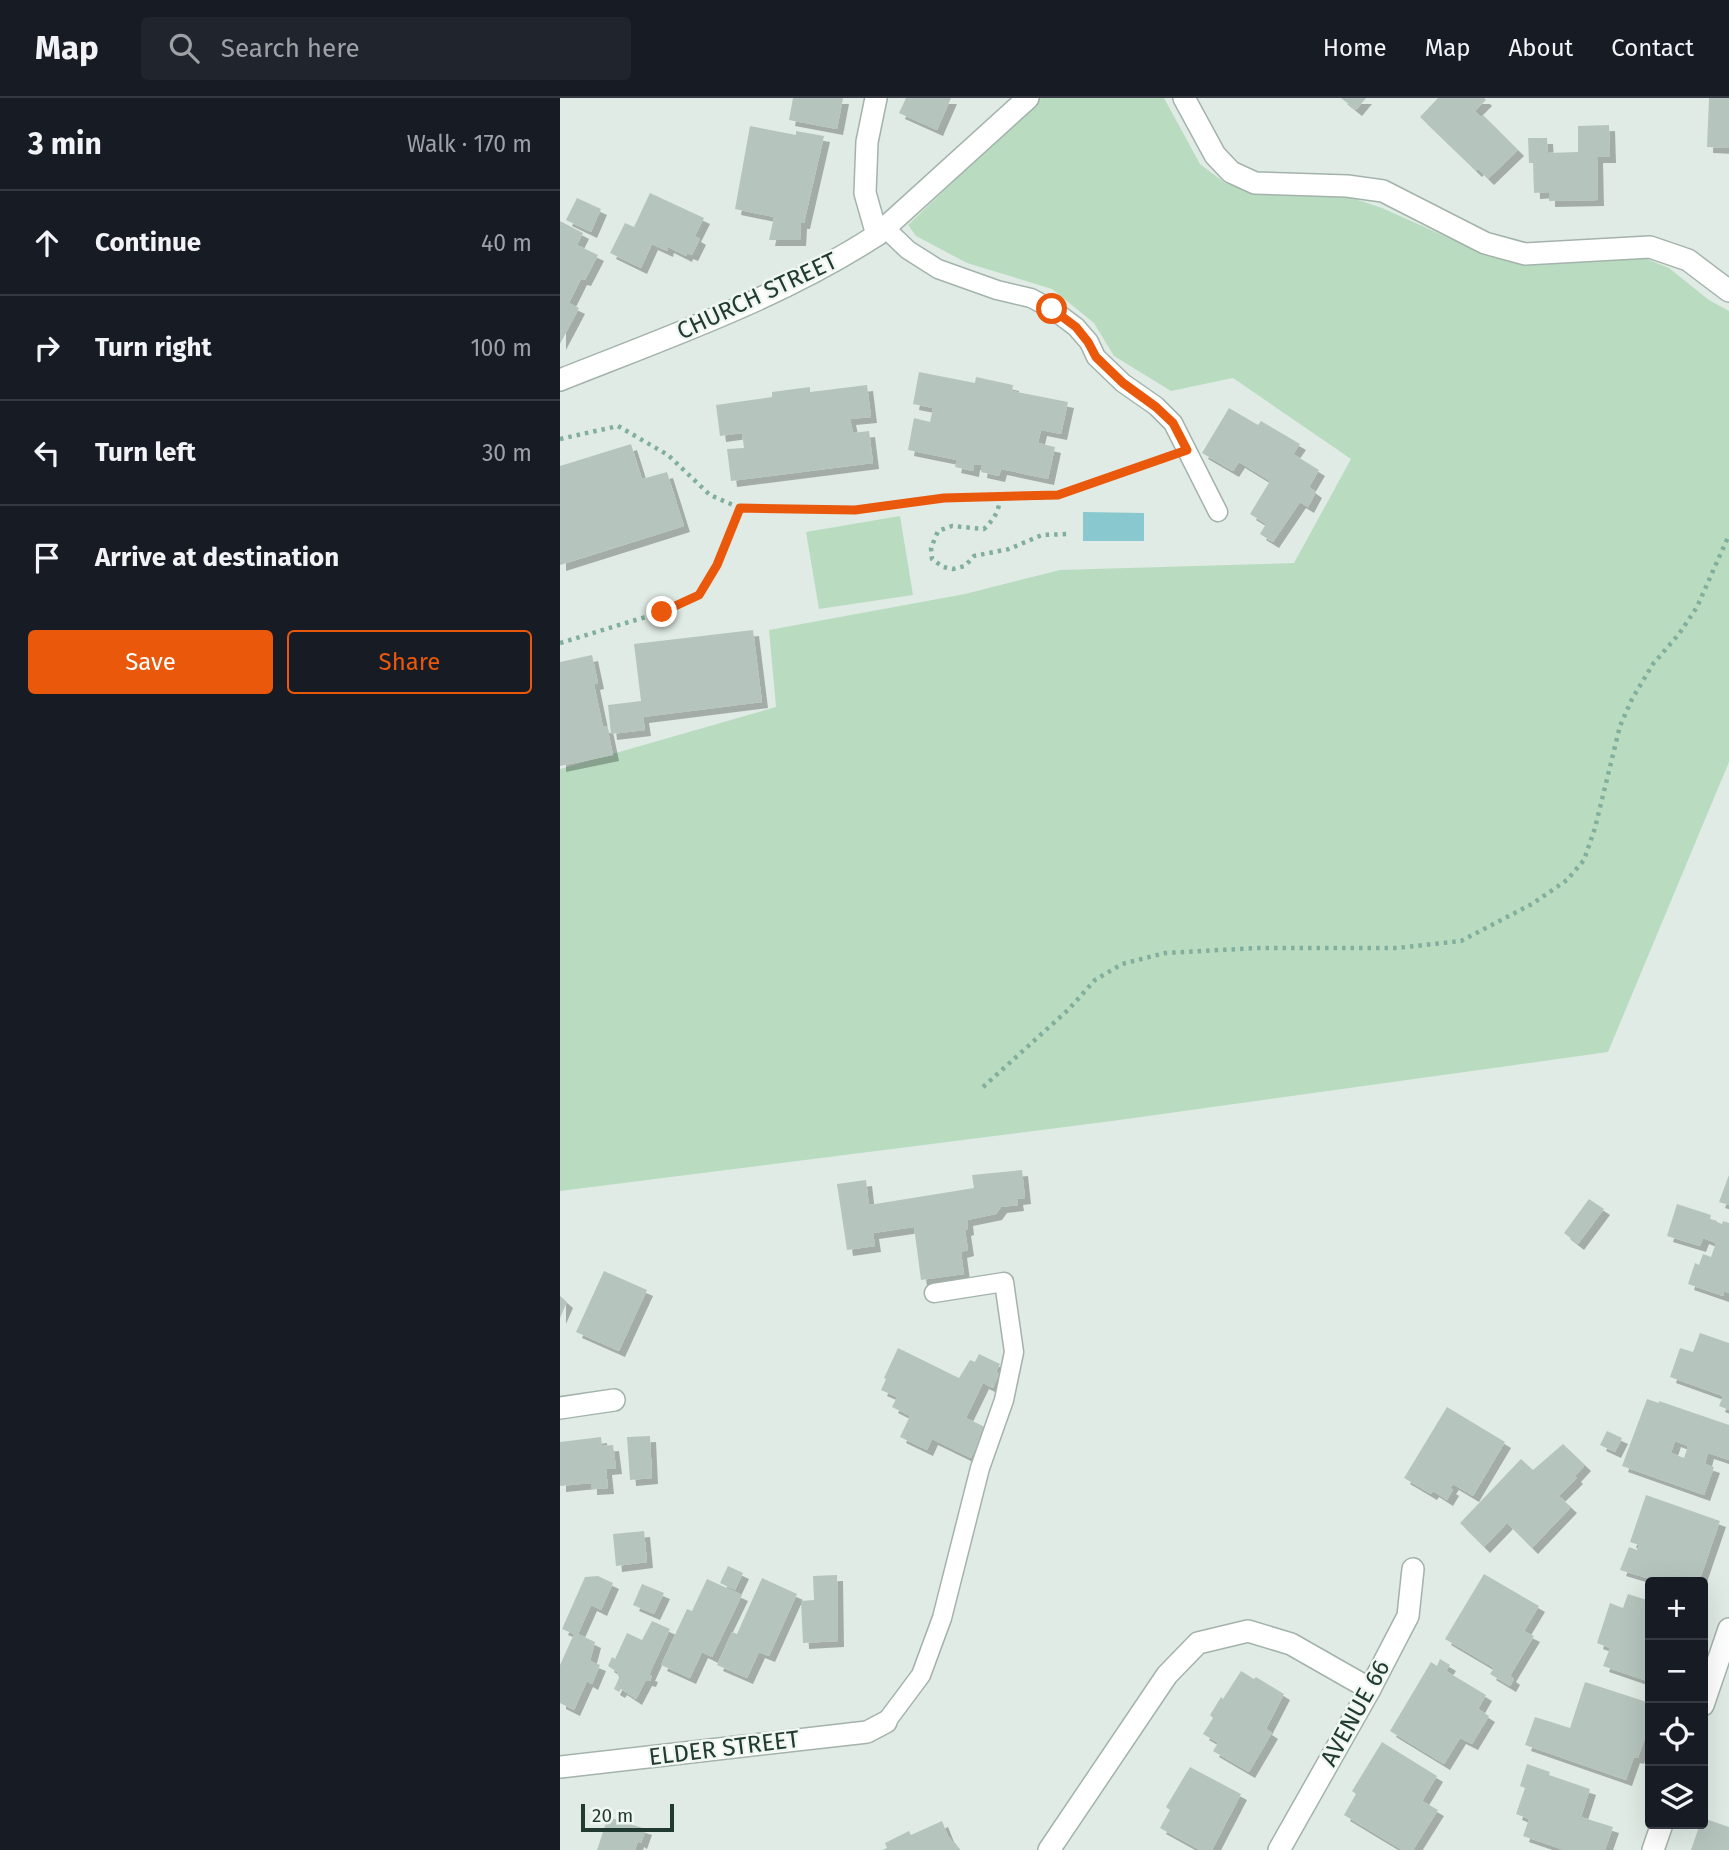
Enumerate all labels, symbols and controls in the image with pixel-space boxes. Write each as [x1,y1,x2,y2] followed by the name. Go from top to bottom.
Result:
[141,17,631,80] search box
[35,28,99,68] text: Map
[165,29,203,67] icon: search
[221,33,360,64] text: Search here
[1323,34,1387,62] text: Home
[1425,34,1471,62] text: Map
[1509,34,1573,62] text: About
[1611,34,1694,62] text: Contact
[28,126,102,162] text: 3 min
[407,130,532,158] text: Walk · 170 m
[28,224,66,262] icon: ahead
[95,227,201,258] text: Continue
[481,229,532,257] text: 40 m
[672,246,842,345] street label: CHURCH STREET
[1036,293,1067,324] route start
[28,329,66,367] icon: right
[95,332,212,363] text: Turn right
[471,334,532,362] text: 100 m
[28,434,66,472] icon: left
[95,437,196,468] text: Turn left
[482,439,532,467] text: 30 m
[28,539,66,577] icon: arrive
[95,542,339,573] text: Arrive at destination
[646,596,677,627] route end
[28,630,273,694] button: Save
[287,630,532,694] button: Share
[1645,1577,1708,1829] map controls
[1645,1577,1708,1640] button: +
[1645,1640,1708,1703] button: −
[1314,1655,1396,1771] street label: AVENUE 66
[1645,1703,1708,1766] button: locate
[647,1725,801,1771] street label: ELDER STREET
[1645,1766,1708,1829] button: layers
[581,1801,674,1833] scale bar
[592,1804,633,1827] text: 20 m

